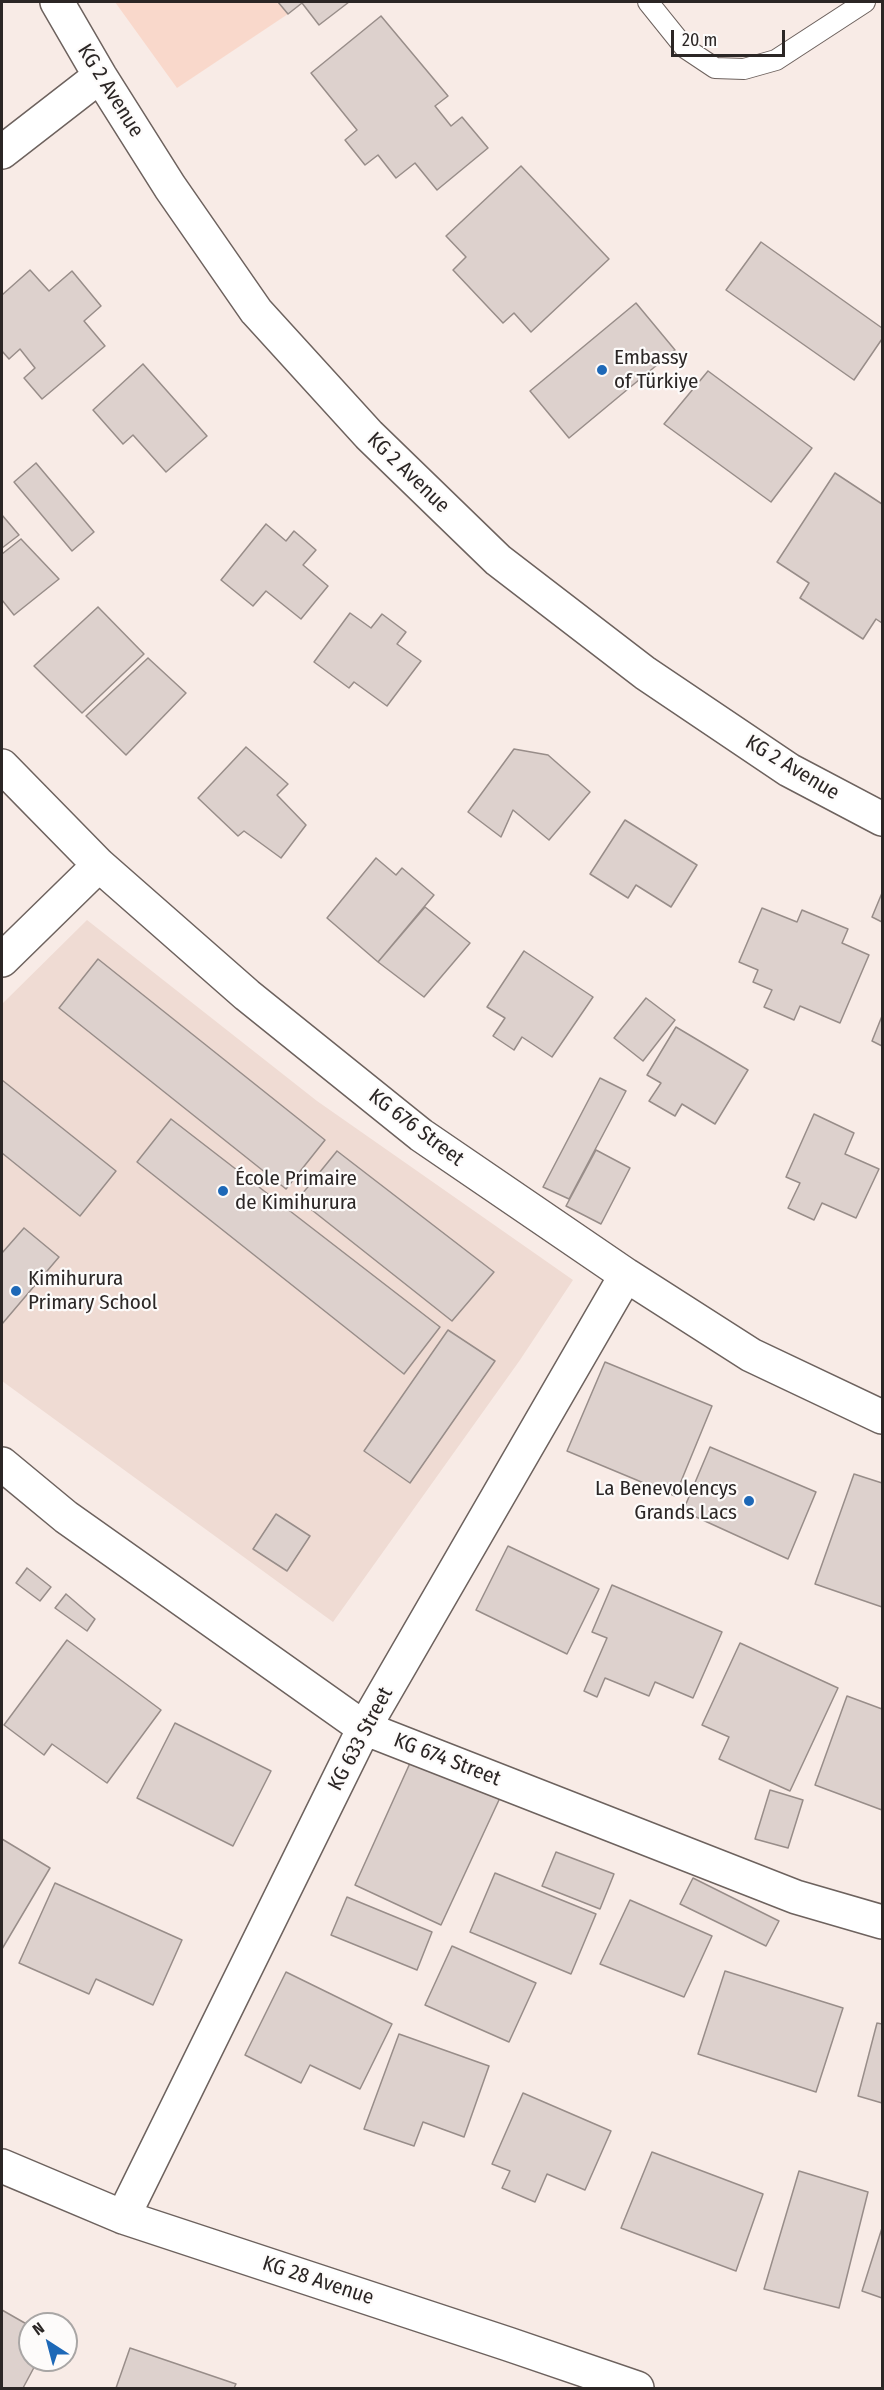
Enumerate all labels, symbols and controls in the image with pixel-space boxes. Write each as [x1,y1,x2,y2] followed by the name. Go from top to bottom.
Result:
[674,18,788,56] scale bar
[682,29,717,51] text: 20 m
[71,40,149,142] street label: KG 2 Avenue
[614,345,698,395] place label: Embassy of Türkiye
[595,363,609,377] marker: Embassy of Türkiye
[361,427,455,519] street label: KG 2 Avenue
[740,730,844,806] street label: KG 2 Avenue
[363,1084,469,1172] street label: KG 676 Street
[235,1166,357,1216] place label: École Primaire de Kimihurura
[216,1184,230,1198] marker: École Primaire de Kimihurura
[28,1266,157,1316] place label: Kimihurura Primary School
[9,1284,23,1298] marker: Kimihurura Primary School
[595,1476,737,1526] place label: La Benevolencys Grands Lacs
[742,1494,756,1508] marker: La Benevolencys Grands Lacs
[323,1683,399,1795] street label: KG 633 Street
[390,1728,504,1792] street label: KG 674 Street
[259,2251,377,2311] street label: KG 28 Avenue
[18,2312,78,2372] north arrow
[29,2318,48,2339] text: N

